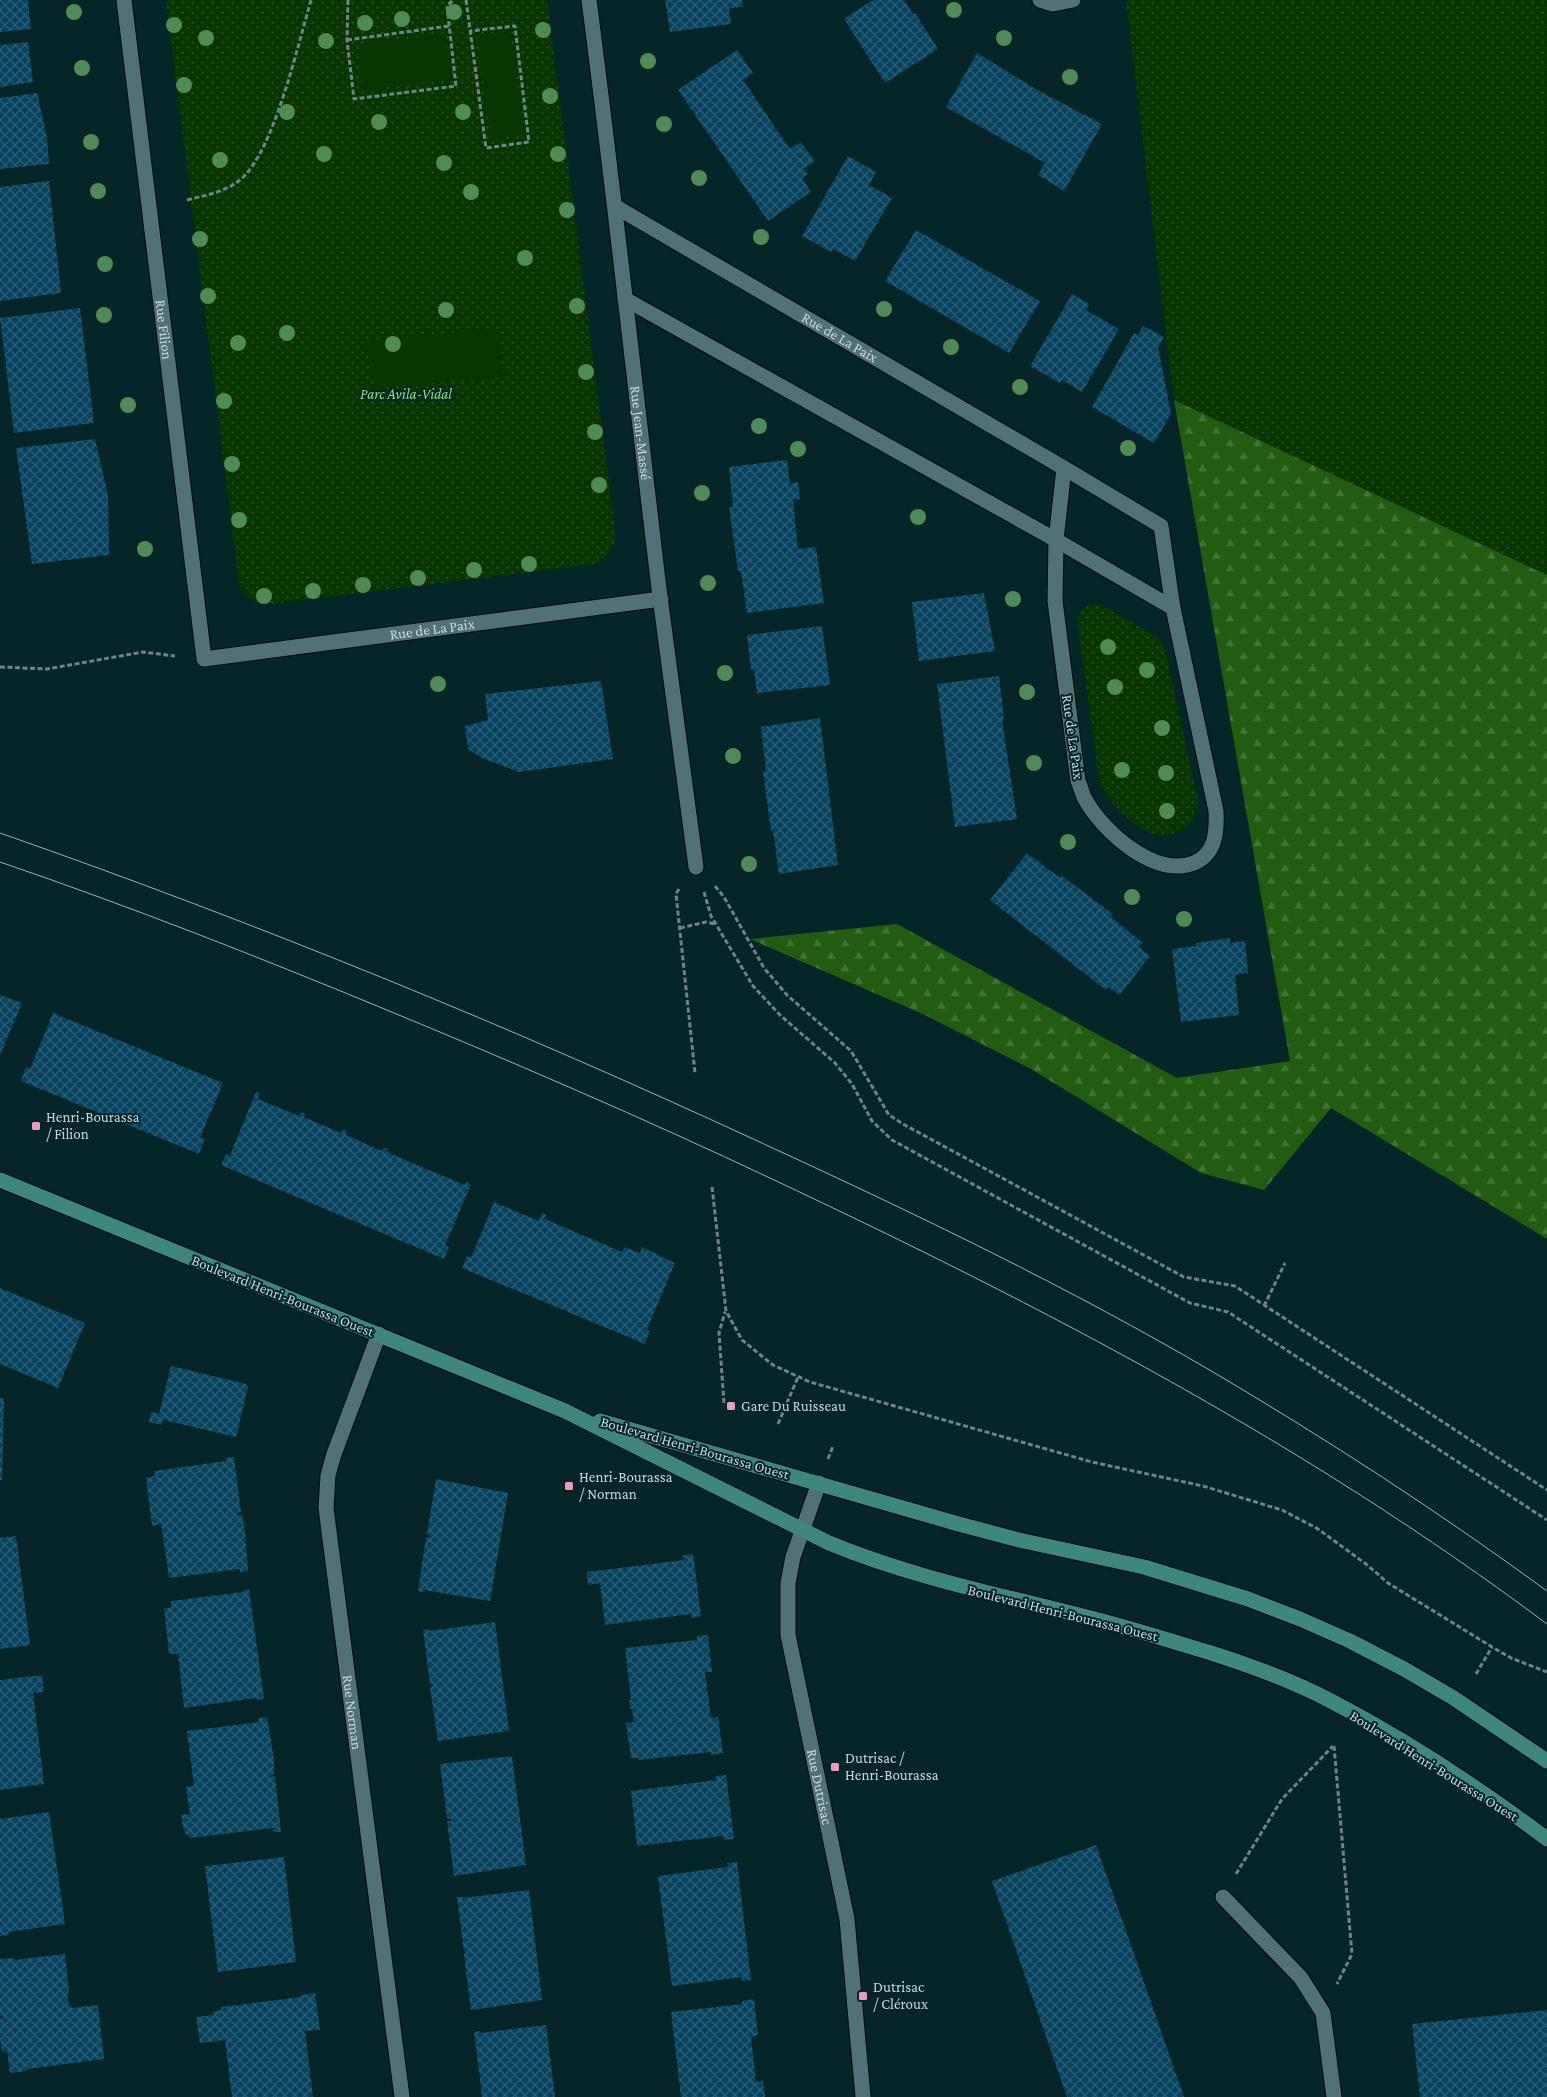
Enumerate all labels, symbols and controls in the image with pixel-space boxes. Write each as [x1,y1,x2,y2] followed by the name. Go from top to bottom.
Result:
[152,299,176,360] street label: Rue Filion
[799,309,881,366] street label: Rue de La Paix
[627,385,654,481] street label: Rue Jean-Massé
[360,386,452,402] park label: Parc Avila-Vidal
[389,616,476,643] street label: Rue de La Paix
[1059,694,1087,780] street label: Rue de La Paix
[46,1109,140,1142] place label: Henri-Bourassa / Filion
[30,1120,42,1132] marker: Henri-Bourassa / Filion
[189,1252,378,1340] street label: Boulevard Henri-Bourassa Ouest
[741,1398,846,1414] place label: Gare Du Ruisseau
[725,1400,737,1412] marker: Gare Du Ruisseau
[599,1413,792,1483] street label: Boulevard Henri-Bourassa Ouest
[579,1469,673,1502] place label: Henri-Bourassa / Norman
[563,1480,575,1492] marker: Henri-Bourassa / Norman
[966,1582,1161,1645] street label: Boulevard Henri-Bourassa Ouest
[340,1674,365,1751] street label: Rue Norman
[1347,1707,1522,1825] street label: Boulevard Henri-Bourassa Ouest
[804,1748,835,1827] street label: Rue Dutrisac
[845,1750,939,1783] place label: Dutrisac / Henri-Bourassa
[829,1761,841,1773] marker: Dutrisac / Henri-Bourassa
[873,1979,928,2012] place label: Dutrisac / Cléroux
[857,1990,869,2002] marker: Dutrisac / Cléroux

